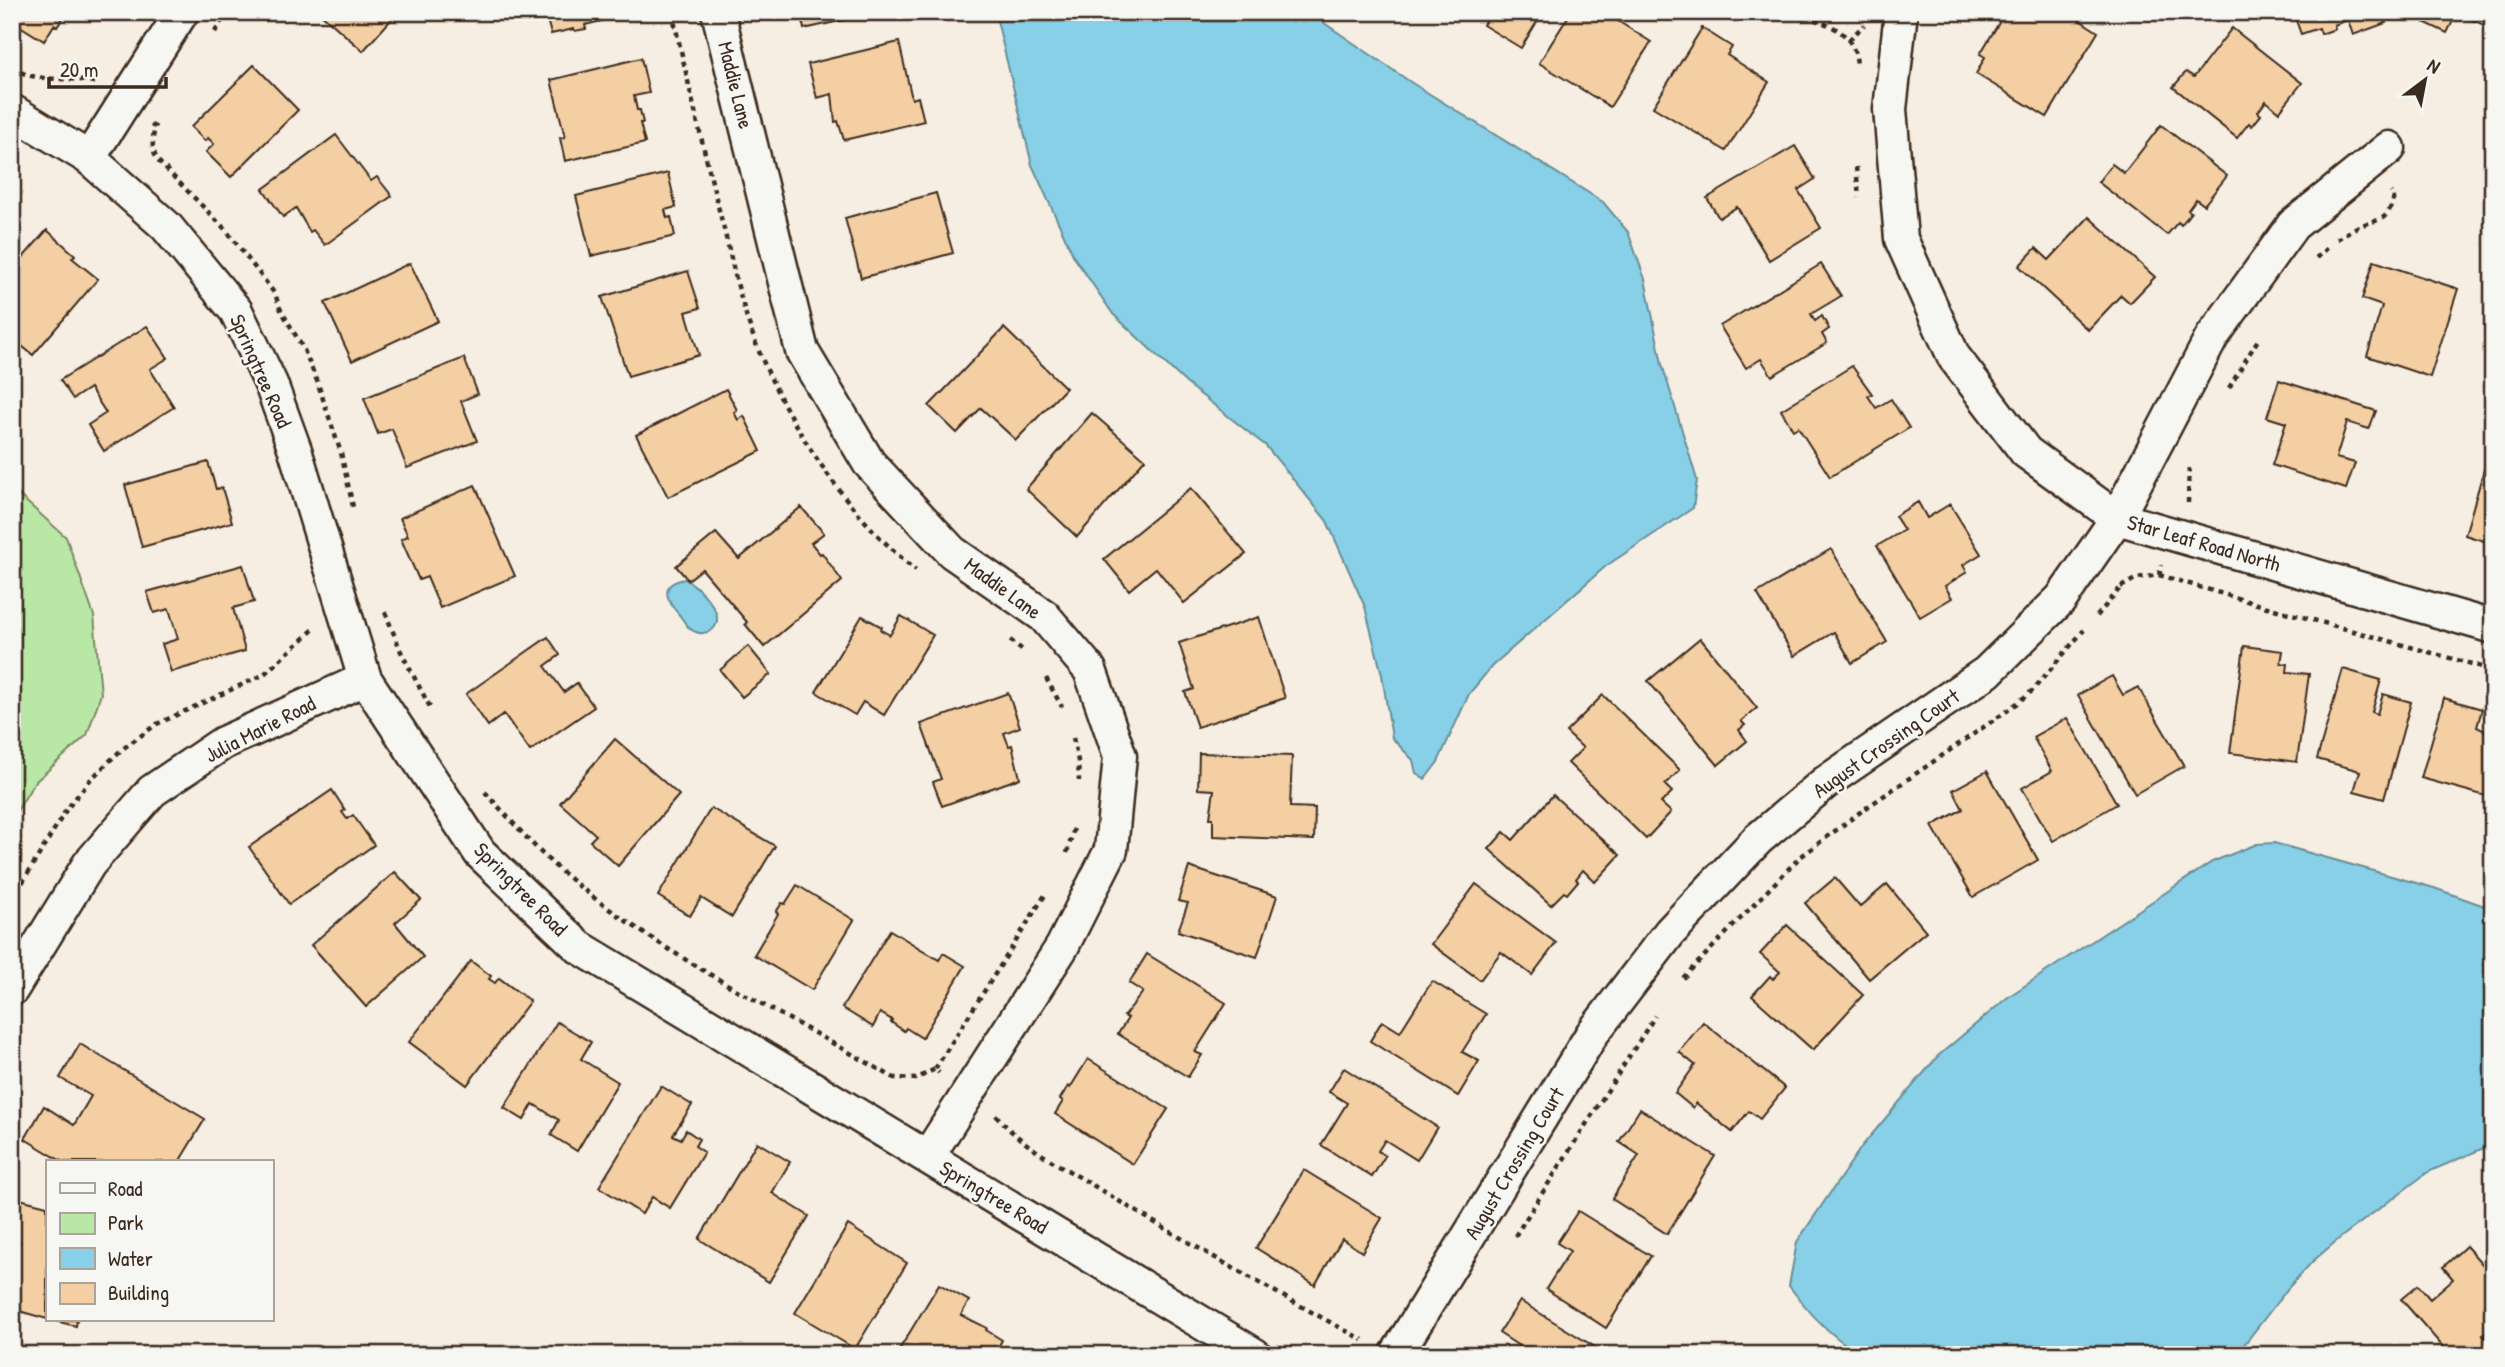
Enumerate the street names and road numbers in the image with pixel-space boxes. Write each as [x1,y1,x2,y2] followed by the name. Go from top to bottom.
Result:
[711,38,761,132] street label: Maddie Lane
[223,310,299,432] street label: Springtree Road
[2124,507,2284,579] street label: Star Leaf Road North
[959,550,1047,626] street label: Maddie Lane
[1807,681,1966,804] street label: August Crossing Court
[200,689,320,769] street label: Julia Marie Road
[468,836,574,942] street label: Springtree Road
[1457,1081,1571,1245] street label: August Crossing Court
[934,1153,1054,1241] street label: Springtree Road

